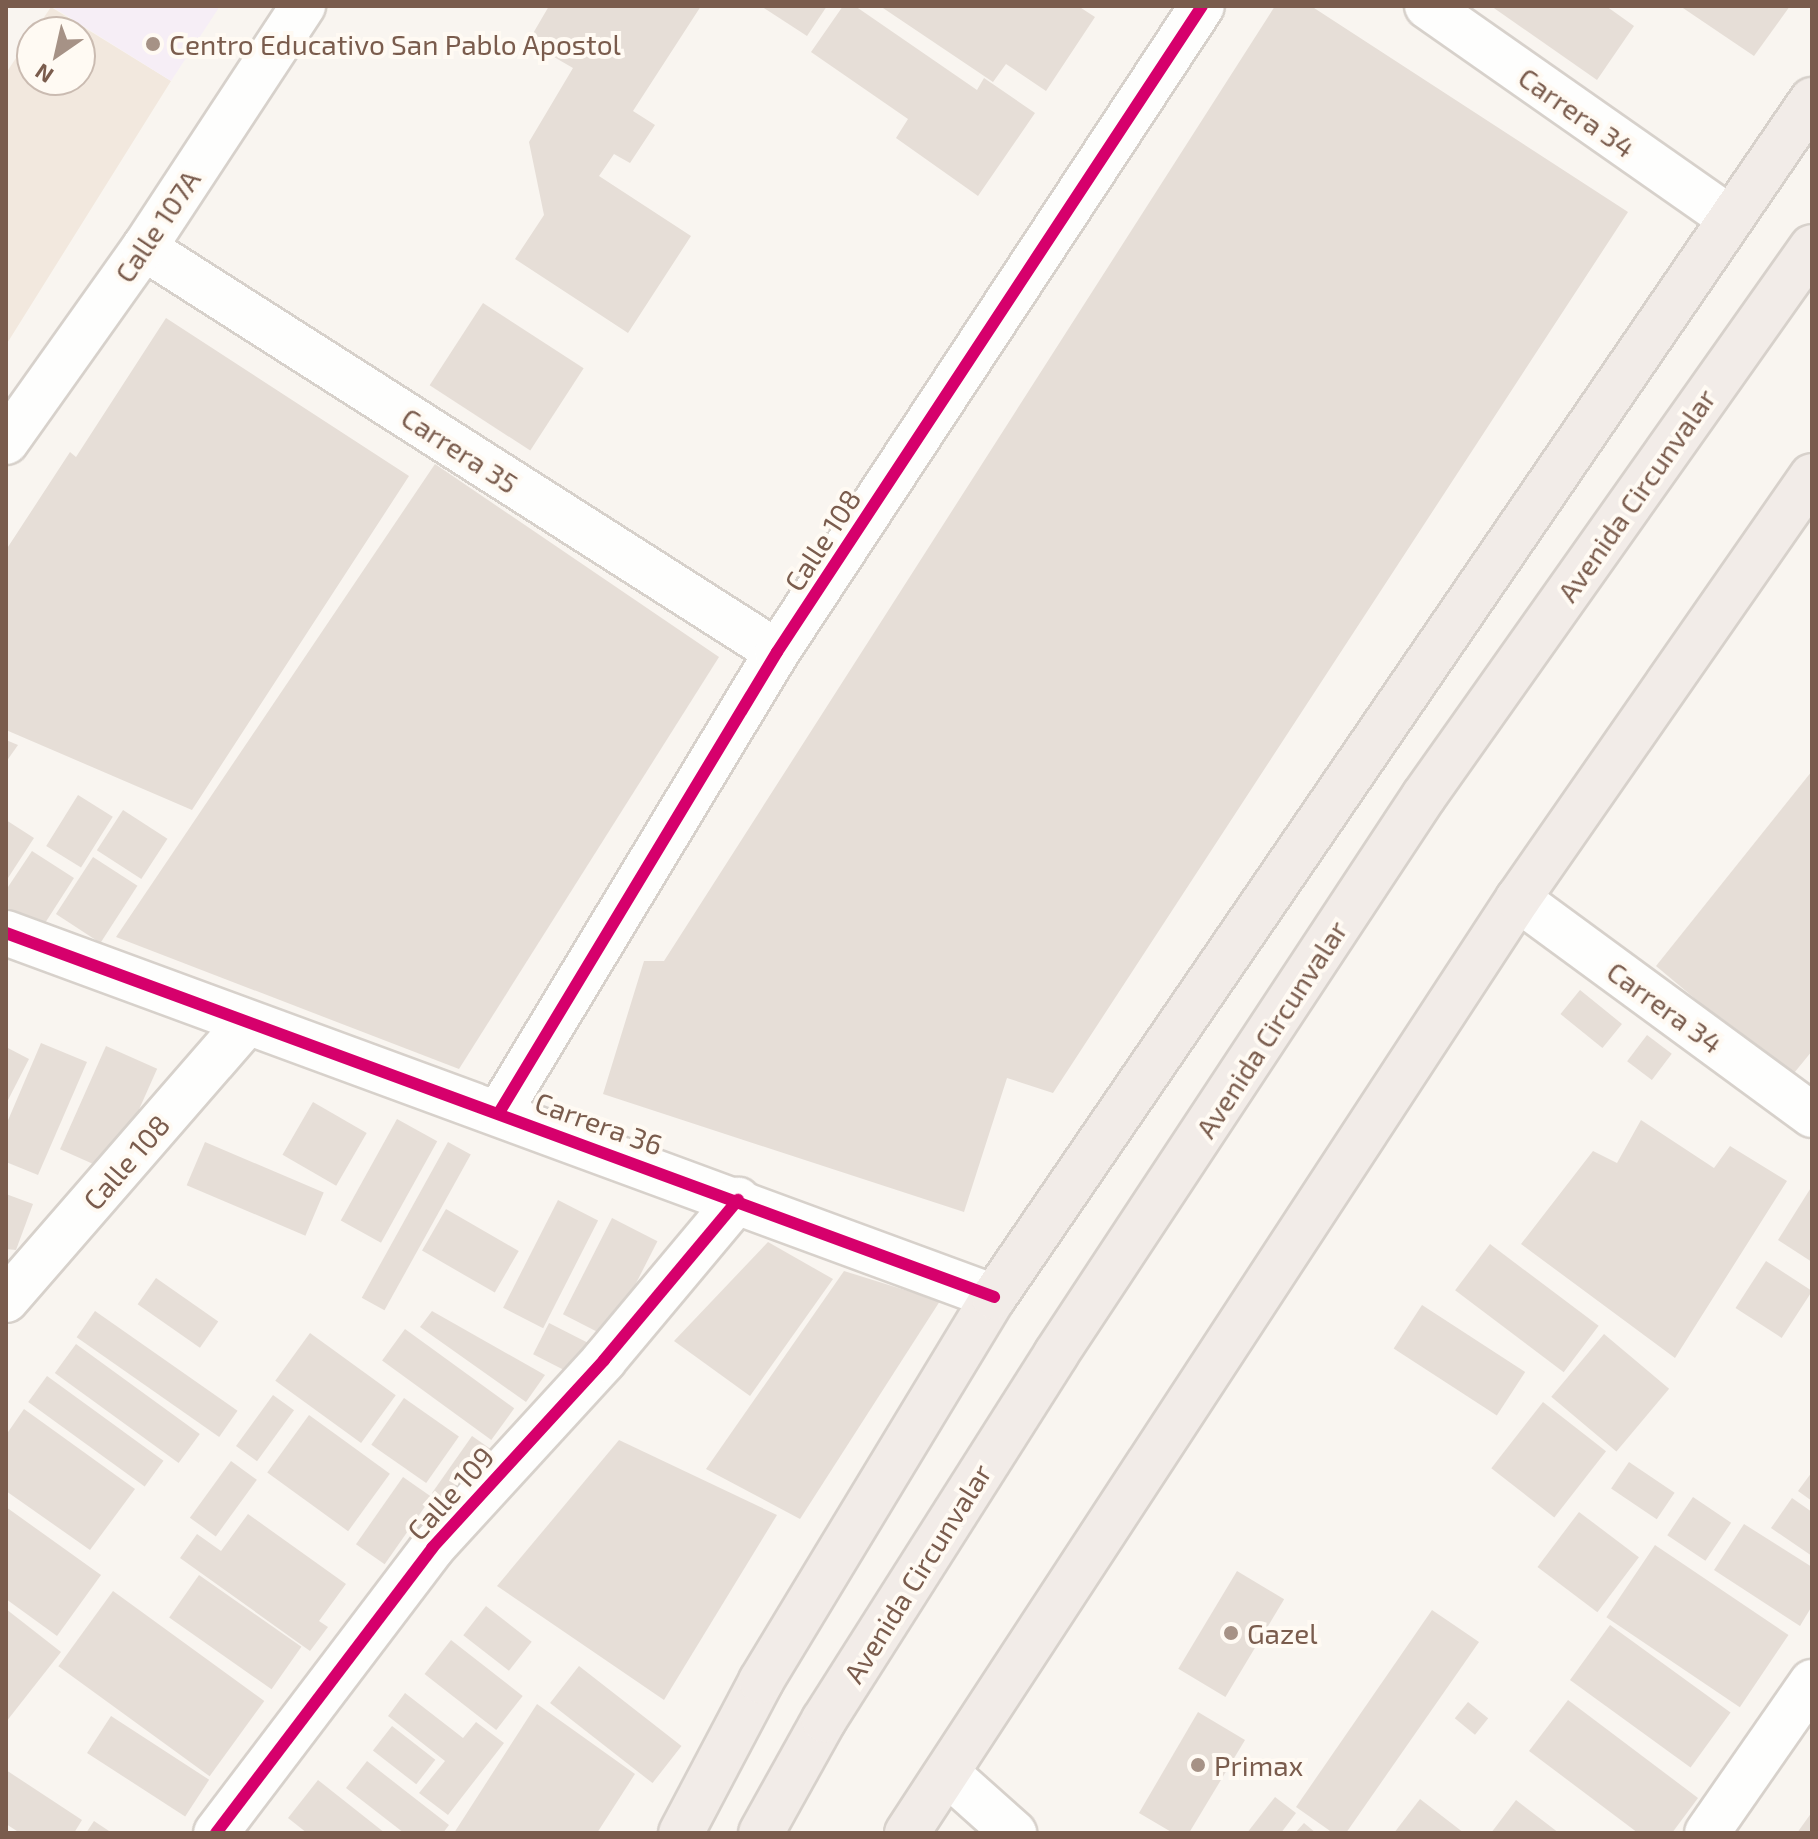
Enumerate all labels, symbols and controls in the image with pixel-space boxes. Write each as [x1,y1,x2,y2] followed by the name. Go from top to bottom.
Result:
[16,16,96,96] north arrow
[169,27,622,61] place label: Centro Educativo San Pablo Apostol
[144,35,162,53] marker: Centro Educativo San Pablo Apostol
[30,59,58,89] text: N
[1512,60,1642,164] street label: Carrera 34
[107,164,207,288] street label: Calle 107A
[1550,382,1722,608] street label: Avenida Circunvalar
[396,400,524,500] street label: Carrera 35
[777,483,867,597] street label: Calle 108
[1188,914,1354,1144] street label: Avenida Circunvalar
[1601,954,1729,1060] street label: Carrera 34
[531,1084,667,1162] street label: Carrera 36
[76,1108,176,1216] street label: Calle 108
[400,1440,500,1546] street label: Calle 109
[836,1457,998,1689] street label: Avenida Circunvalar
[1247,1616,1318,1650] place label: Gazel
[1222,1624,1240,1642] marker: Gazel
[1214,1748,1303,1782] place label: Primax
[1189,1756,1207,1774] marker: Primax

